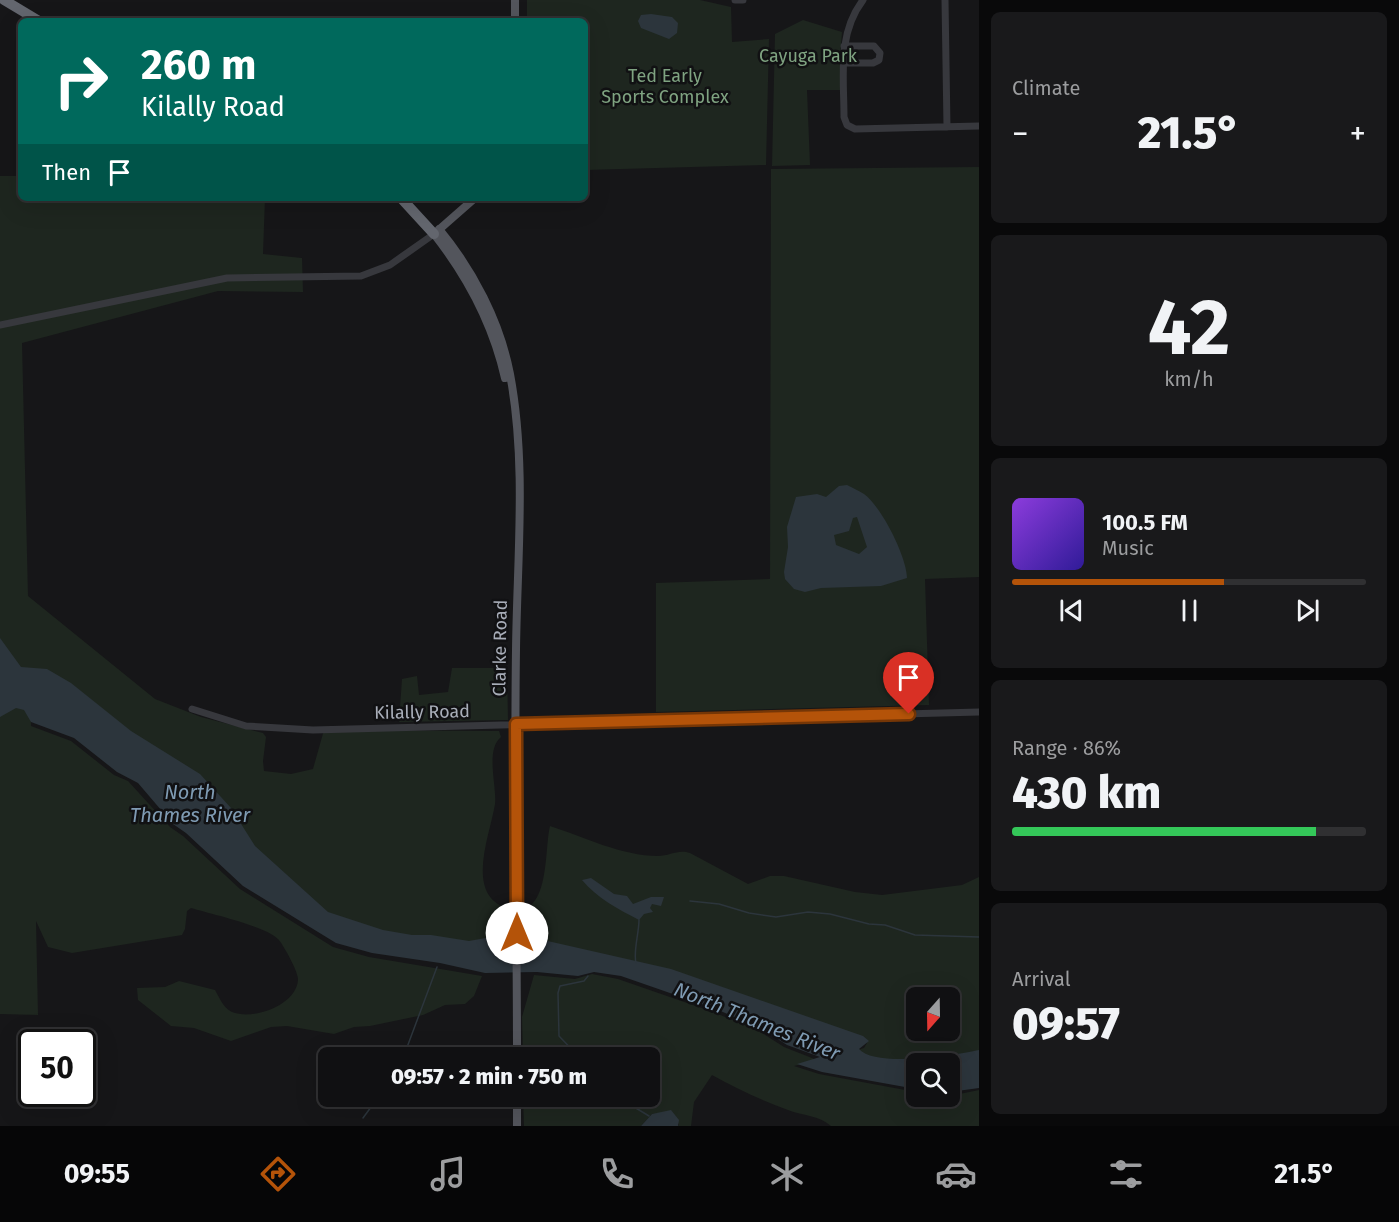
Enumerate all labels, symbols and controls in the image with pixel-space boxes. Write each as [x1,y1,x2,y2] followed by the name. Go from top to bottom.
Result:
[141,40,256,90] text: 260 m
[42,42,120,120] icon: right
[759,45,858,67] park label: Cayuga Park
[601,65,729,108] park label: Ted Early Sports Complex
[1012,76,1080,100] text: Climate
[141,91,285,123] text: Kilally Road
[1138,106,1240,160] text: 21.5°
[1012,114,1029,154] text: −
[1350,114,1366,154] text: +
[103,156,136,189] icon: arrive
[42,159,91,186] text: Then
[1148,281,1230,375] text: 42
[1164,367,1214,391] text: km/h
[1102,509,1188,536] text: 100.5 FM
[1102,536,1154,560] text: Music
[1055,594,1088,627] icon: previous
[1173,594,1206,627] icon: pause
[1291,594,1324,627] icon: next
[488,599,512,697] street label: Clarke Road
[883,652,934,714] pin
[892,661,925,694] icon: arrive
[374,700,470,724] street label: Kilally Road
[1012,736,1121,760] text: Range · 86%
[1012,766,1161,820] text: 430 km
[130,780,251,827] water label: North Thames River
[485,901,549,965] position arrow
[1012,967,1071,991] text: Arrival
[671,977,845,1066] water label: North Thames River
[906,987,960,1041] north arrow
[906,987,960,1107] map controls
[1012,997,1120,1051] text: 09:57
[18,1029,96,1107] speed limit sign: 50
[906,1053,960,1107] button: search
[391,1063,587,1090] text: 09:57 · 2 min · 750 m
[257,1153,299,1195] icon: directions
[427,1153,469,1195] icon: music
[596,1153,638,1195] icon: phone
[766,1153,808,1195] icon: climate
[935,1153,977,1195] icon: car
[1105,1153,1147,1195] icon: filters
[64,1158,130,1190] text: 09:55
[1274,1158,1335,1190] text: 21.5°

